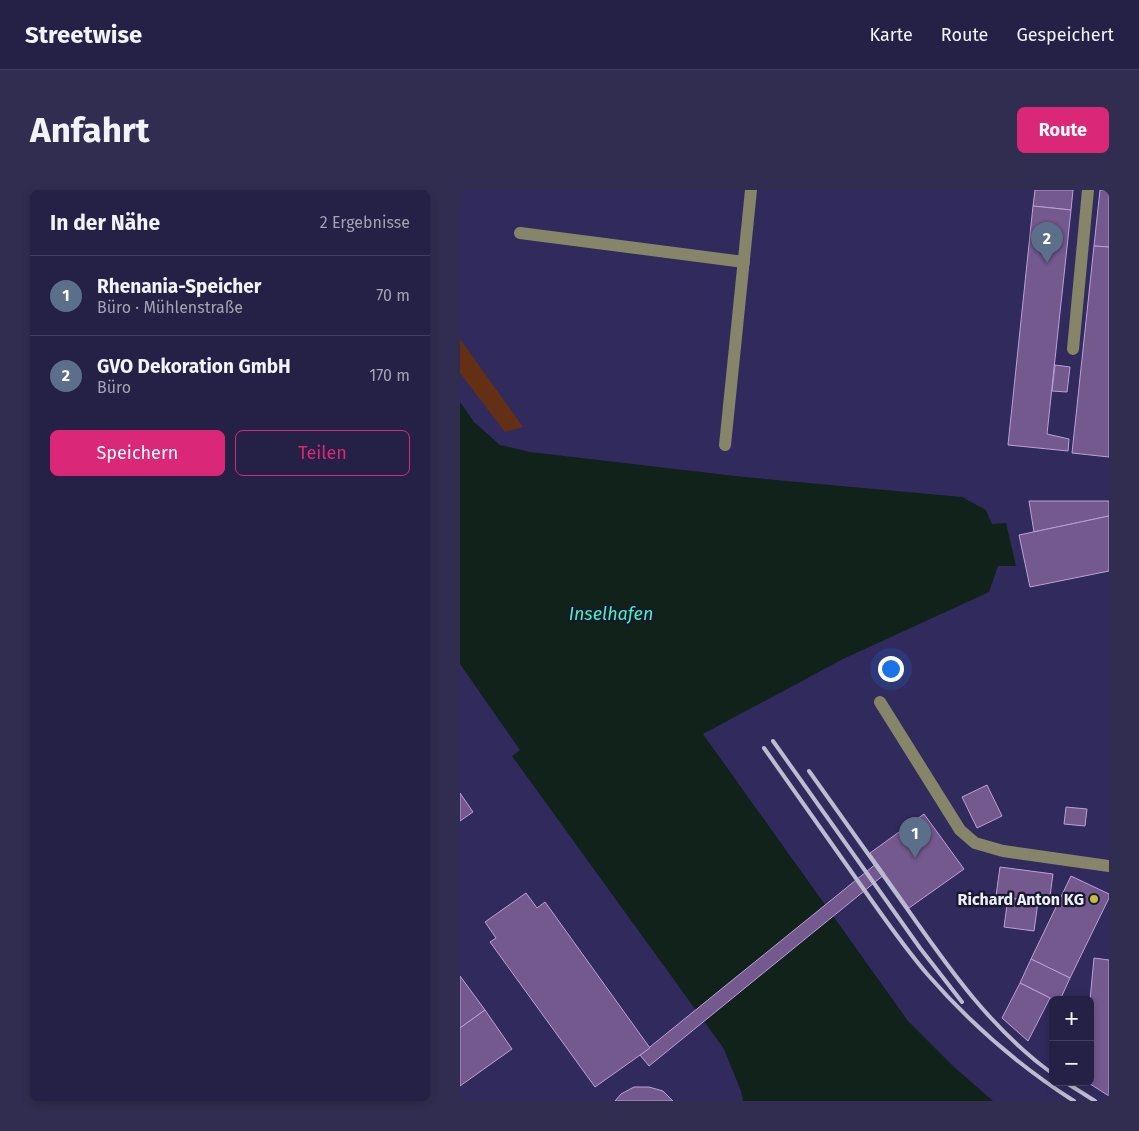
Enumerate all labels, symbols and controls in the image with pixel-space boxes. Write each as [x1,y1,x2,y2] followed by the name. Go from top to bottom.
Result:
[25,21,142,49] text: Streetwise
[870,24,913,46] text: Karte
[941,24,988,46] text: Route
[1016,24,1114,46] text: Gespeichert
[1017,107,1109,153] button: Route
[30,109,149,151] text: Anfahrt
[50,210,160,236] text: In der Nähe
[320,213,410,232] text: 2 Ergebnisse
[1031,222,1063,263] pin: 2
[97,275,261,298] text: Rhenania-Speicher
[62,286,70,305] text: 1
[376,286,410,305] text: 70 m
[97,298,243,317] text: Büro · Mühlenstraße
[97,355,291,378] text: GVO Dekoration GmbH
[62,366,70,385] text: 2
[369,366,410,385] text: 170 m
[97,378,131,397] text: Büro
[50,430,225,476] button: Speichern
[235,430,410,476] button: Teilen
[569,603,653,625] water label: Inselhafen
[878,656,904,682] your location
[899,817,931,858] pin: 1
[958,890,1084,909] place label: Richard Anton KG
[1088,893,1100,905] marker: Richard Anton KG
[1049,996,1094,1086] map controls
[1049,996,1094,1041] button: +
[1049,1041,1094,1086] button: −

